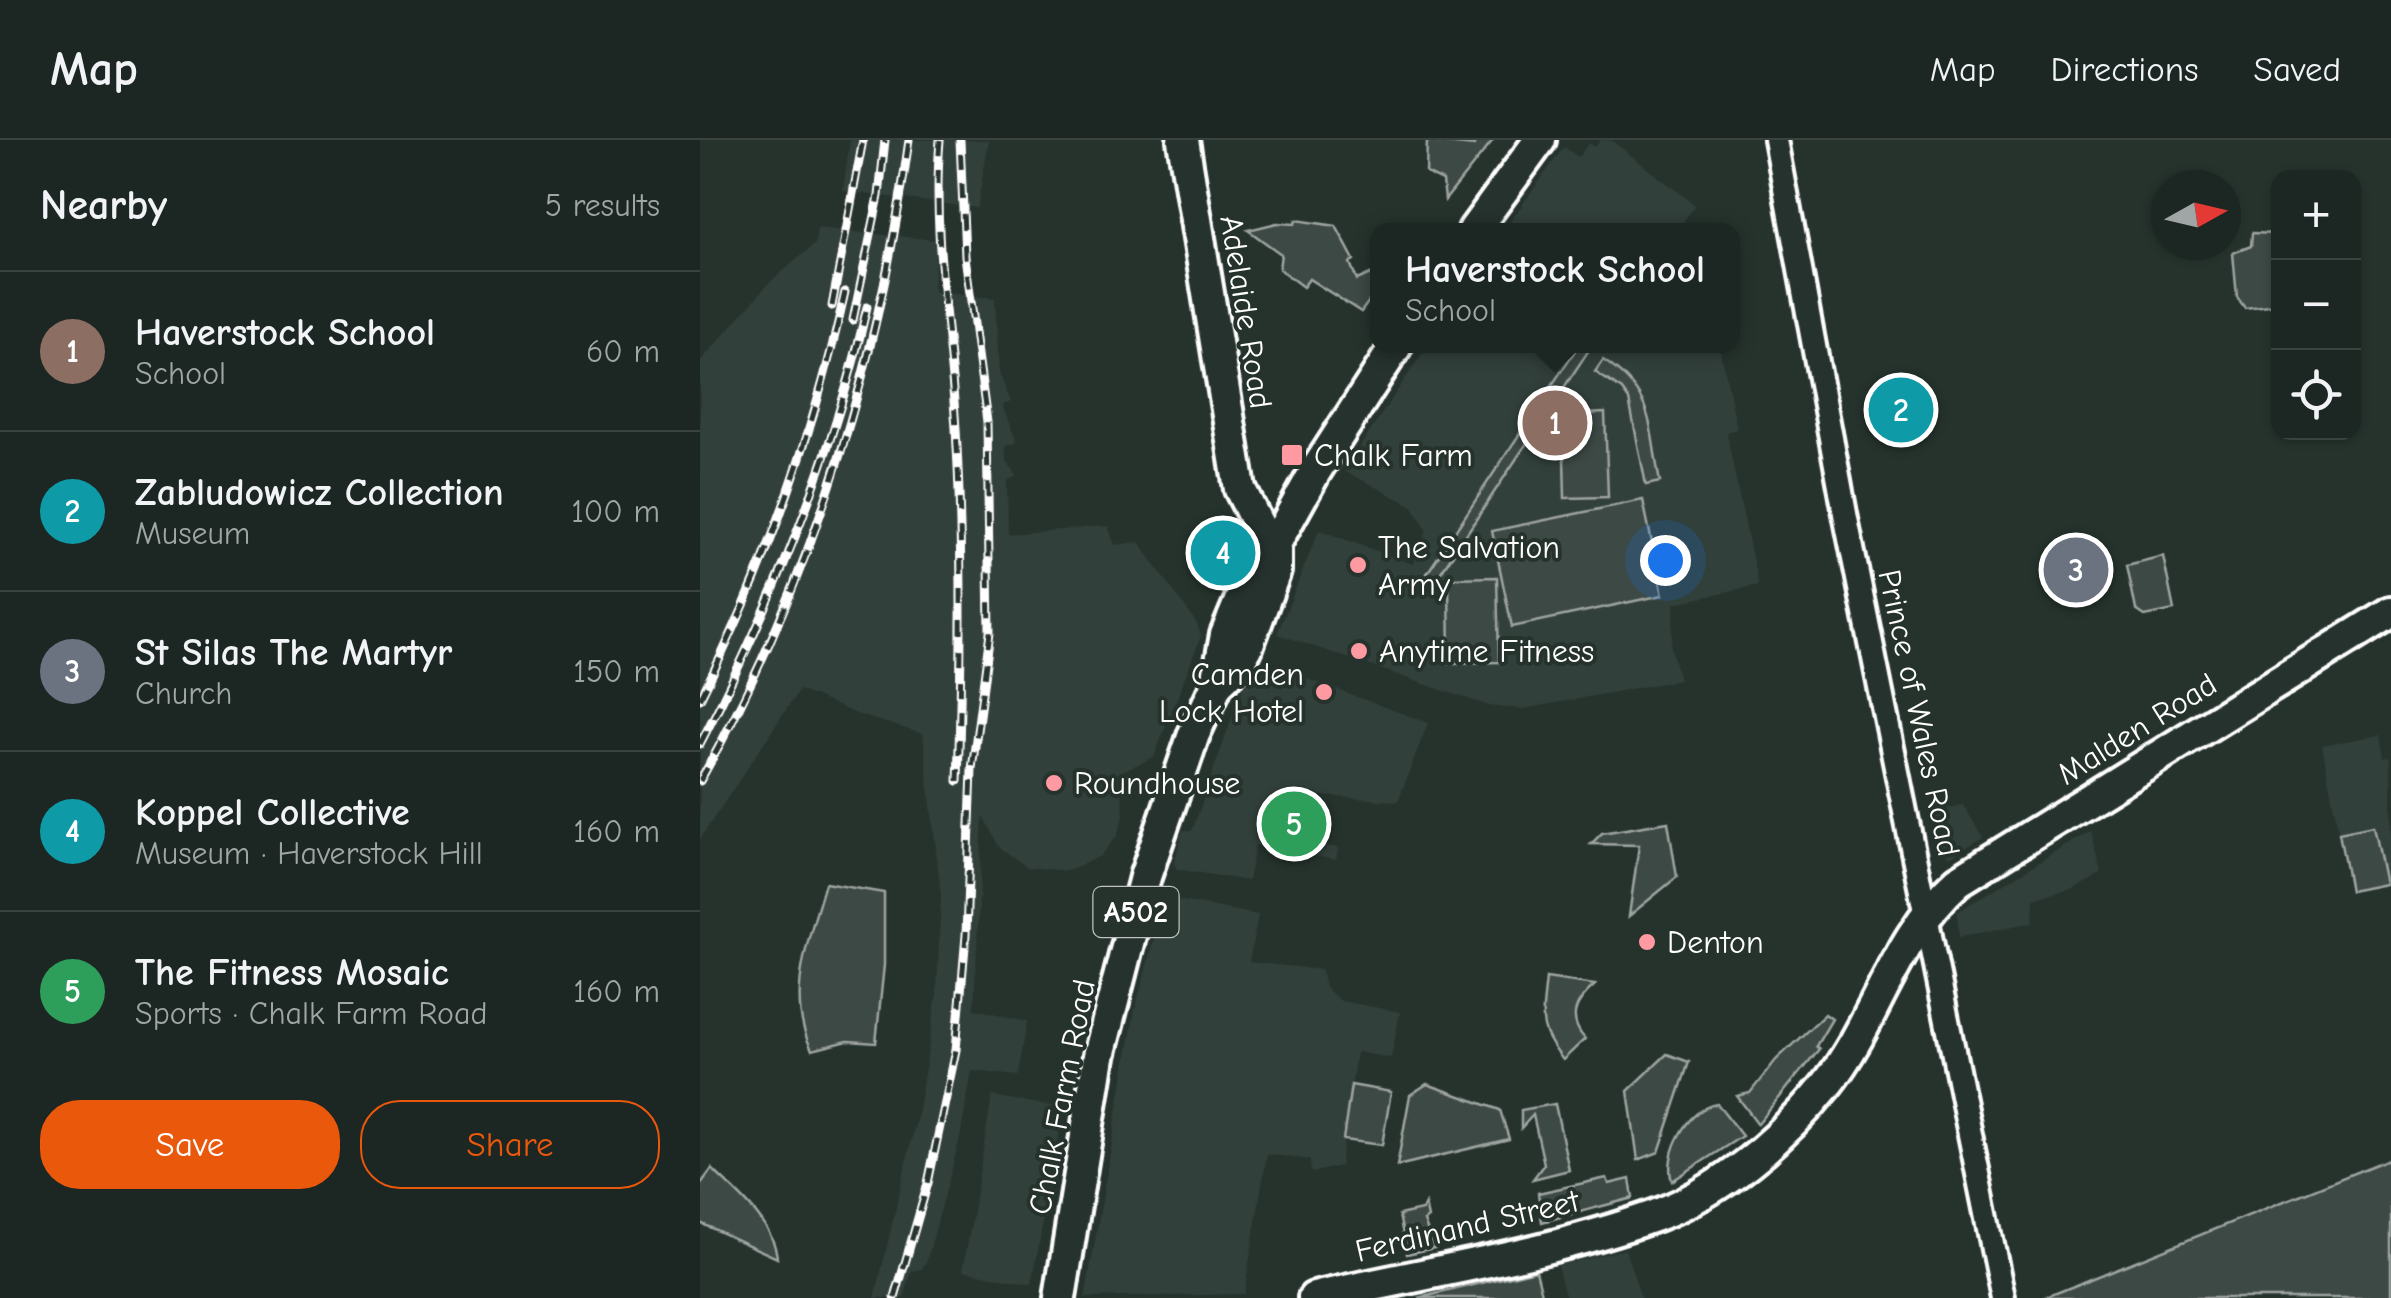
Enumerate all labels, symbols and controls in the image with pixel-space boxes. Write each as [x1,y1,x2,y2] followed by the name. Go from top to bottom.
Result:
[50,42,138,97] text: Map
[1930,49,1996,90] text: Map
[2051,49,2199,90] text: Directions
[2254,49,2341,90] text: Saved
[2151,170,2241,260] north arrow
[2271,170,2361,440] map controls
[2271,170,2361,260] button: +
[40,181,167,230] text: Nearby
[545,187,660,224] text: 5 results
[1212,213,1280,411] street label: Adelaide Road
[1370,223,1740,353] popup
[1405,248,1705,292] text: Haverstock School
[2271,260,2361,350] button: −
[1405,292,1496,329] text: School
[135,311,435,355] text: Haverstock School
[66,333,79,370] text: 1
[586,333,660,370] text: 60 m
[2271,350,2361,440] button: locate
[135,355,226,392] text: School
[1868,372,1934,448] pin: 2
[1522,386,1588,460] pin: 1
[1314,437,1473,474] place label: Chalk Farm
[1279,442,1305,468] marker: Chalk Farm
[135,471,504,515] text: Zabludowicz Collection
[65,493,80,530] text: 2
[571,493,660,530] text: 100 m
[135,515,250,552] text: Museum
[1190,516,1256,590] pin: 4
[1378,529,1560,603] place label: The Salvation Army
[2044,532,2108,608] pin: 3
[1640,535,1691,586] your location
[1347,554,1369,576] marker: The Salvation Army
[1871,566,1967,860] street label: Prince of Wales Road
[135,631,452,675] text: St Silas The Martyr
[1379,633,1594,670] place label: Anytime Fitness
[1348,640,1370,662] marker: Anytime Fitness
[65,653,80,690] text: 3
[573,653,660,690] text: 150 m
[1159,656,1304,730] place label: Camden Lock Hotel
[2051,665,2223,793] street label: Malden Road
[135,675,232,712] text: Church
[1313,681,1335,703] marker: Camden Lock Hotel
[1074,765,1240,802] place label: Roundhouse
[1043,772,1065,794] marker: Roundhouse
[1262,786,1326,862] pin: 5
[135,791,410,835] text: Koppel Collective
[65,813,80,850] text: 4
[573,813,660,850] text: 160 m
[135,835,483,872] text: Museum · Haverstock Hill
[1094,887,1178,937] road number: A502
[1667,924,1764,961] place label: Denton
[1636,931,1658,953] marker: Denton
[135,951,449,995] text: The Fitness Mosaic
[64,973,81,1010] text: 5
[573,973,660,1010] text: 160 m
[1021,976,1103,1218] street label: Chalk Farm Road
[135,995,487,1032] text: Sports · Chalk Farm Road
[40,1100,340,1189] button: Save
[360,1100,660,1189] button: Share
[1352,1182,1583,1270] street label: Ferdinand Street

